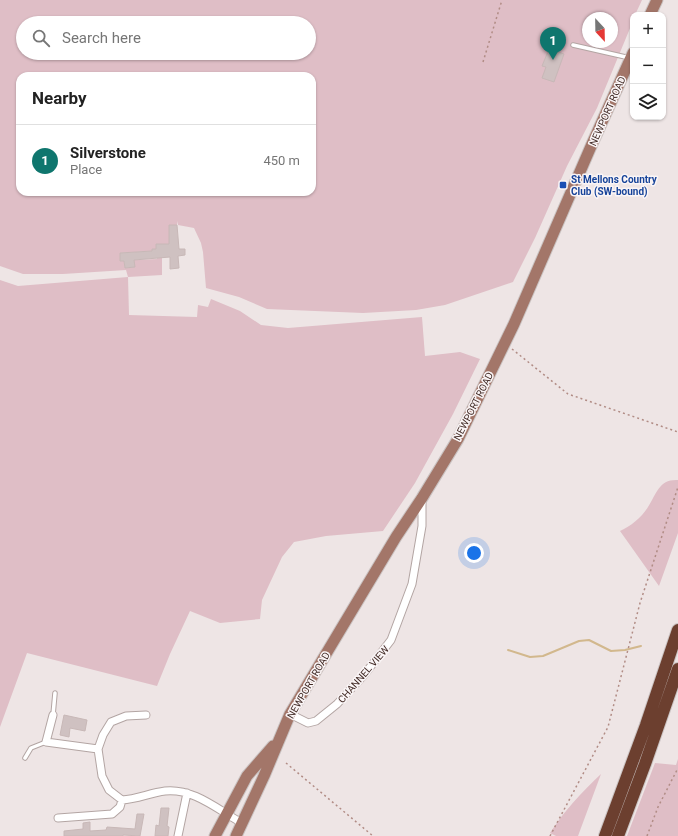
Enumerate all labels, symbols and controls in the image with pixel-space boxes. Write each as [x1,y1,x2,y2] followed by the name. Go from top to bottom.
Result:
[582,12,618,48] north arrow
[630,12,666,120] map controls
[630,12,666,48] button: +
[16,16,316,60] search box
[30,27,52,49] icon: search
[540,27,566,60] pin: 1
[62,29,141,47] text: Search here
[630,48,666,84] button: −
[587,75,628,148] street label: NEWPORT ROAD
[630,84,666,120] button: layers
[32,88,87,108] text: Nearby
[70,144,146,162] text: Silverstone
[41,153,49,168] text: 1
[263,153,300,168] text: 450 m
[70,162,102,177] text: Place
[571,174,658,198] place label: St Mellons Country Club (SW-bound)
[558,180,568,190] marker: St Mellons Country Club (SW-bound)
[452,370,495,442] street label: NEWPORT ROAD
[464,543,484,563] your location
[336,644,391,705] street label: CHANNEL VIEW
[285,650,332,720] street label: NEWPORT ROAD

